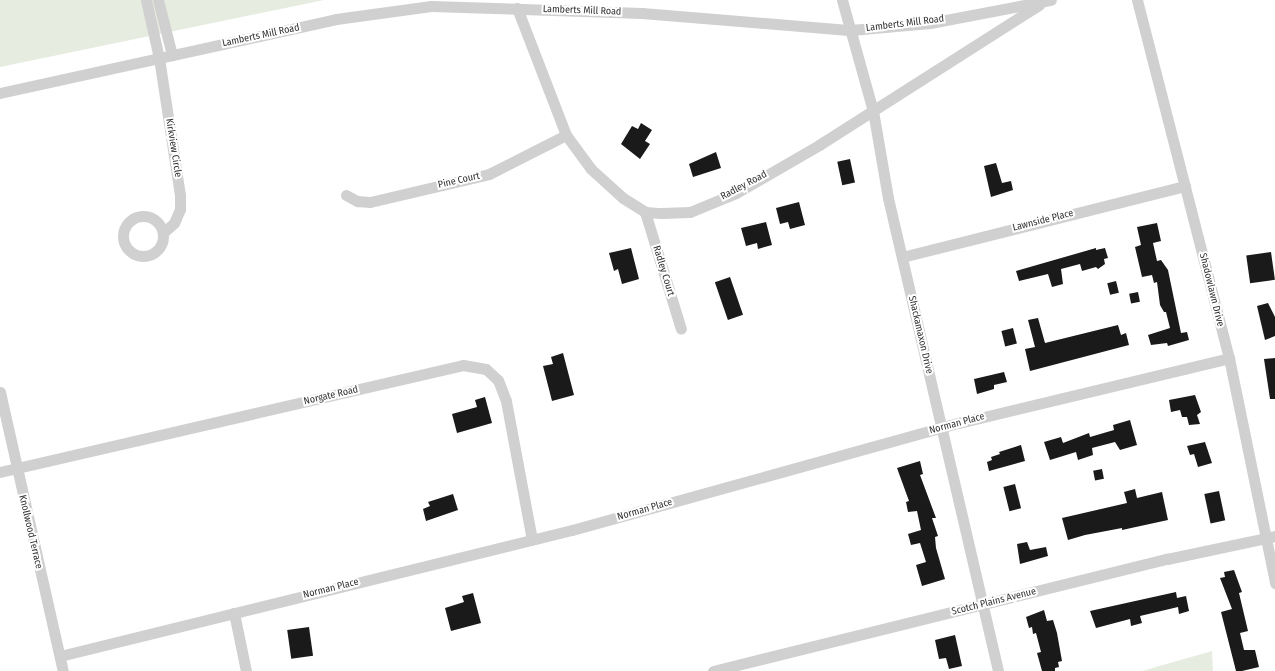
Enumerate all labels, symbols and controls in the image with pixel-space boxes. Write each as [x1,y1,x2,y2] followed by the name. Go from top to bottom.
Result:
[543,4,621,18] street label: Lamberts Mill Road
[865,13,945,35] street label: Lamberts Mill Road
[221,22,301,50] street label: Lamberts Mill Road
[162,118,184,178] street label: Kirkview Circle
[719,169,769,203] street label: Radley Road
[437,170,481,192] street label: Pine Court
[1011,208,1075,234] street label: Lawnside Place
[650,244,676,298] street label: Radley Court
[1196,252,1226,328] street label: Shadowlawn Drive
[905,295,935,375] street label: Shackamaxon Drive
[303,384,359,408] street label: Norgate Road
[928,411,986,437] street label: Norman Place
[16,494,44,570] street label: Knollwood Terrace
[616,496,674,524] street label: Norman Place
[302,576,360,602] street label: Norman Place
[951,586,1037,618] street label: Scotch Plains Avenue

